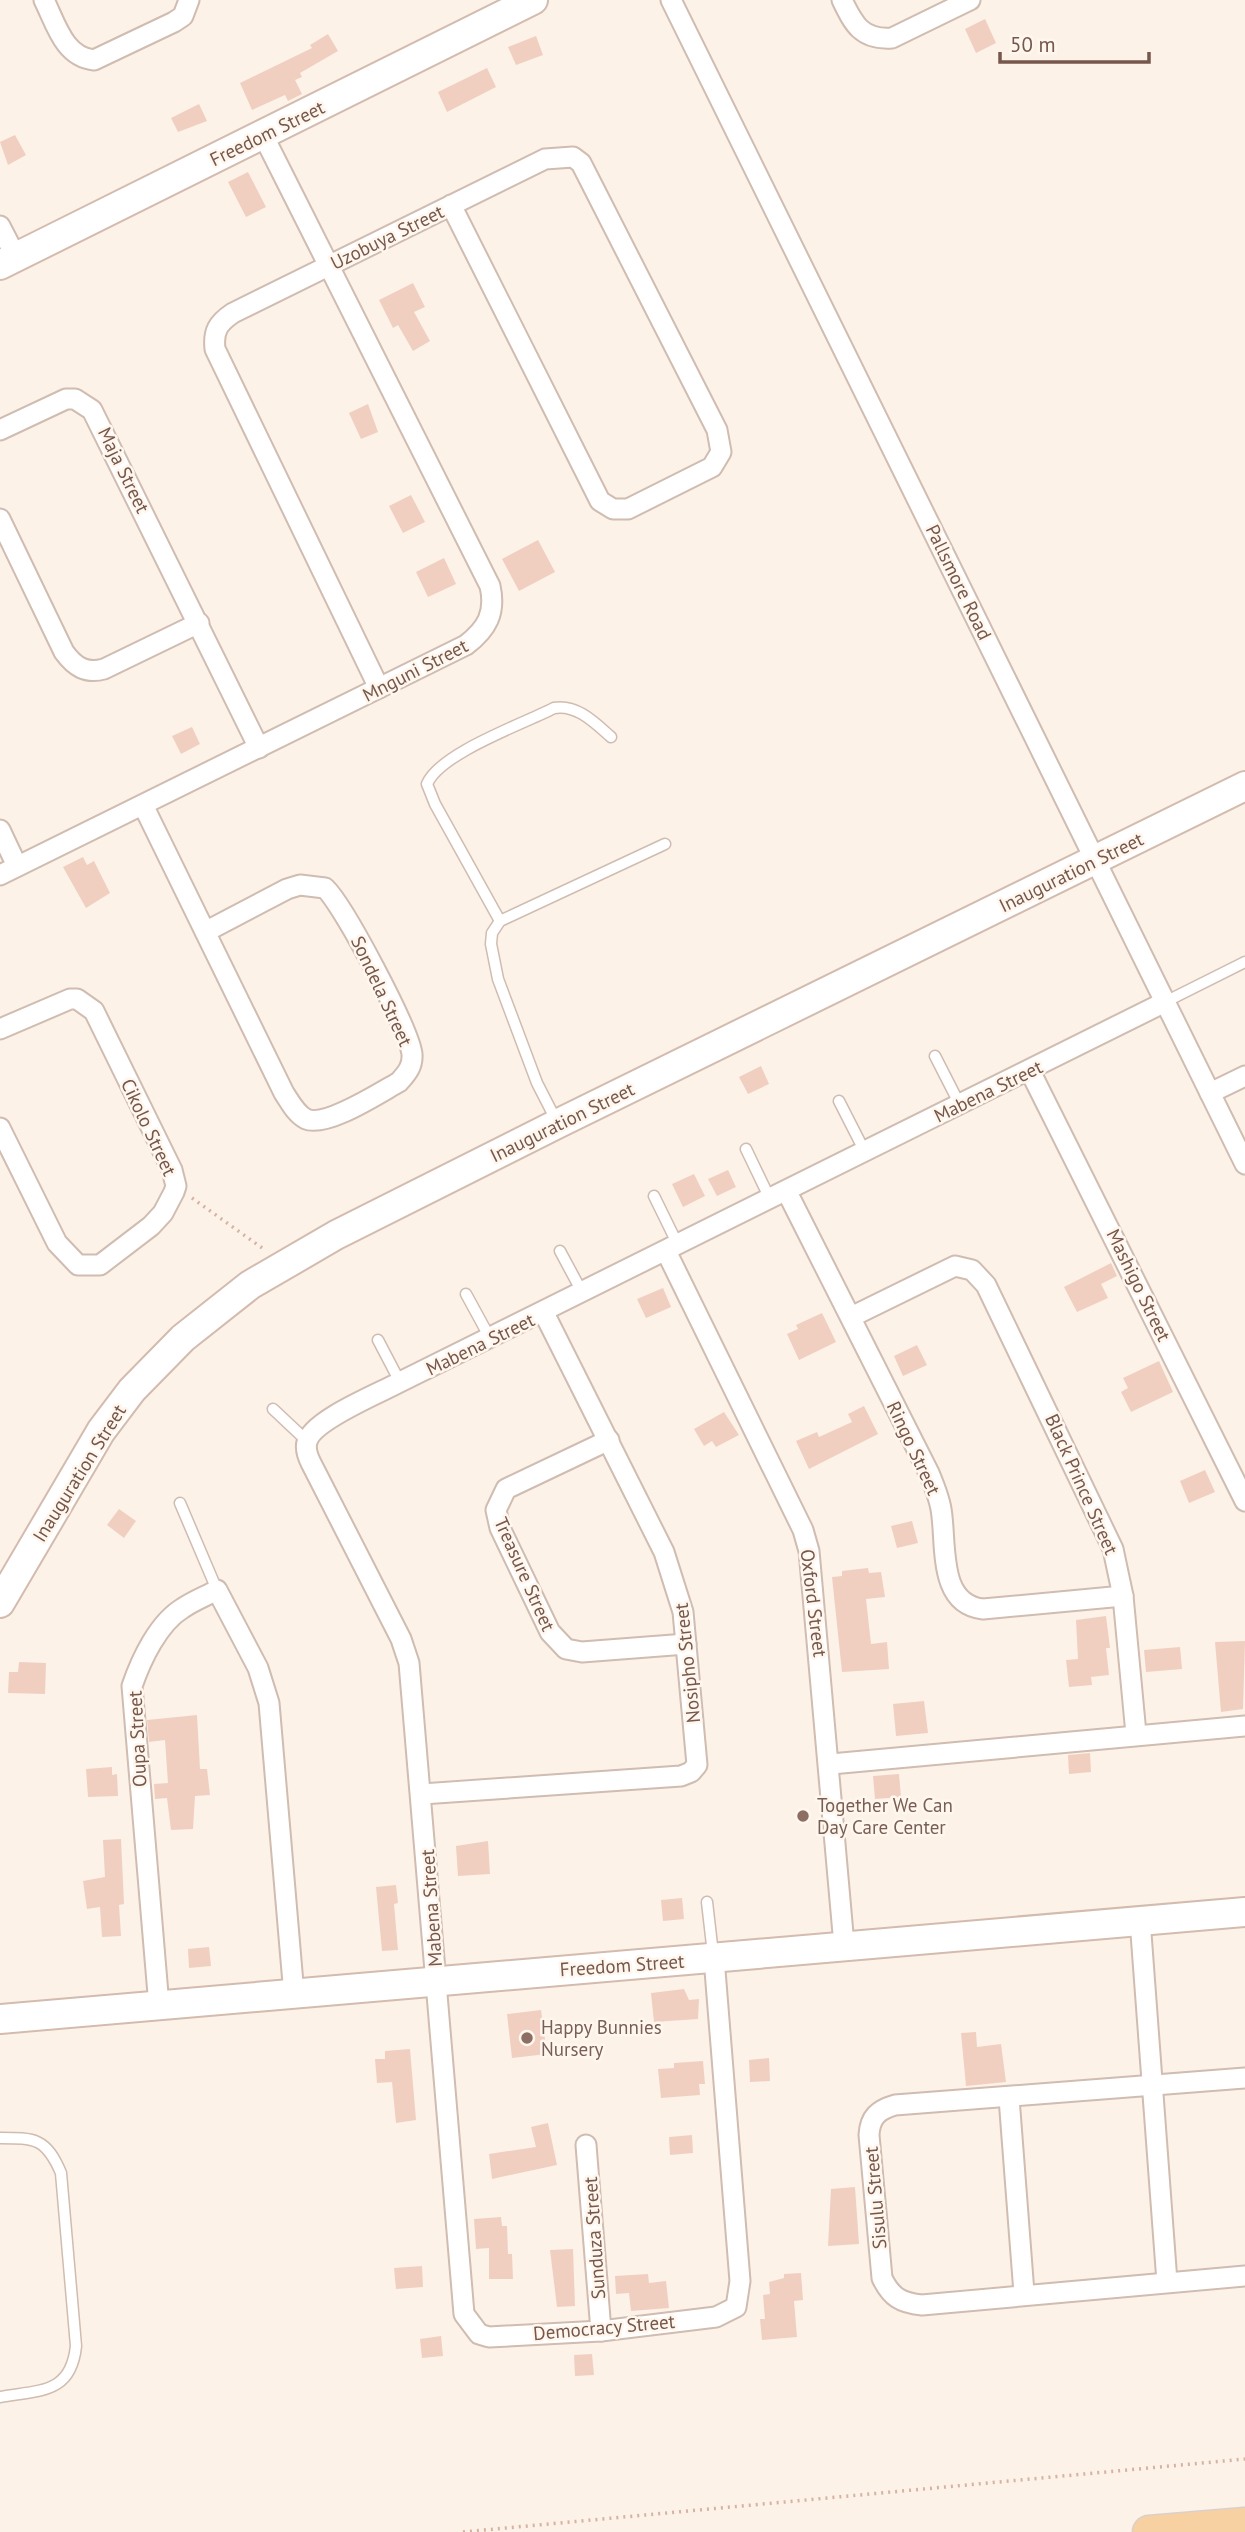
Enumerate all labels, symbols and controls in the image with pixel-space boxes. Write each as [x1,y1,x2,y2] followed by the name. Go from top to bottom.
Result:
[1000,21,1149,65] scale bar
[1010,31,1056,58] text: 50 m
[206,95,329,171] street label: Freedom Street
[326,199,448,275] street label: Uzobuya Street
[93,423,155,517] street label: Maja Street
[921,520,997,644] street label: Pallsmore Road
[358,633,472,707] street label: Mnguni Street
[995,826,1148,917] street label: Inauguration Street
[346,932,418,1051] street label: Sondela Street
[930,1054,1047,1128] street label: Mabena Street
[116,1075,182,1180] street label: Cikolo Street
[486,1076,639,1167] street label: Inauguration Street
[1101,1225,1177,1346] street label: Mashigo Street
[422,1307,539,1381] street label: Mabena Street
[882,1397,946,1499] street label: Ringo Street
[27,1399,131,1546] street label: Inauguration Street
[1040,1410,1124,1559] street label: Black Prince Street
[489,1513,561,1635] street label: Treasure Street
[795,1548,833,1659] street label: Oxford Street
[669,1601,705,1724] street label: Nosipho Street
[122,1690,152,1788] street label: Oupa Street
[817,1793,953,1839] place label: Together We Can Day Care Center
[795,1808,811,1824] marker: Together We Can Day Care Center
[415,1848,447,1968] street label: Mabena Street
[559,1949,686,1981] street label: Freedom Street
[541,2015,662,2061] place label: Happy Bunnies Nursery
[519,2030,535,2046] marker: Happy Bunnies Nursery
[859,2145,891,2250] street label: Sisulu Street
[578,2175,610,2300] street label: Sunduza Street
[532,2309,676,2345] street label: Democracy Street

